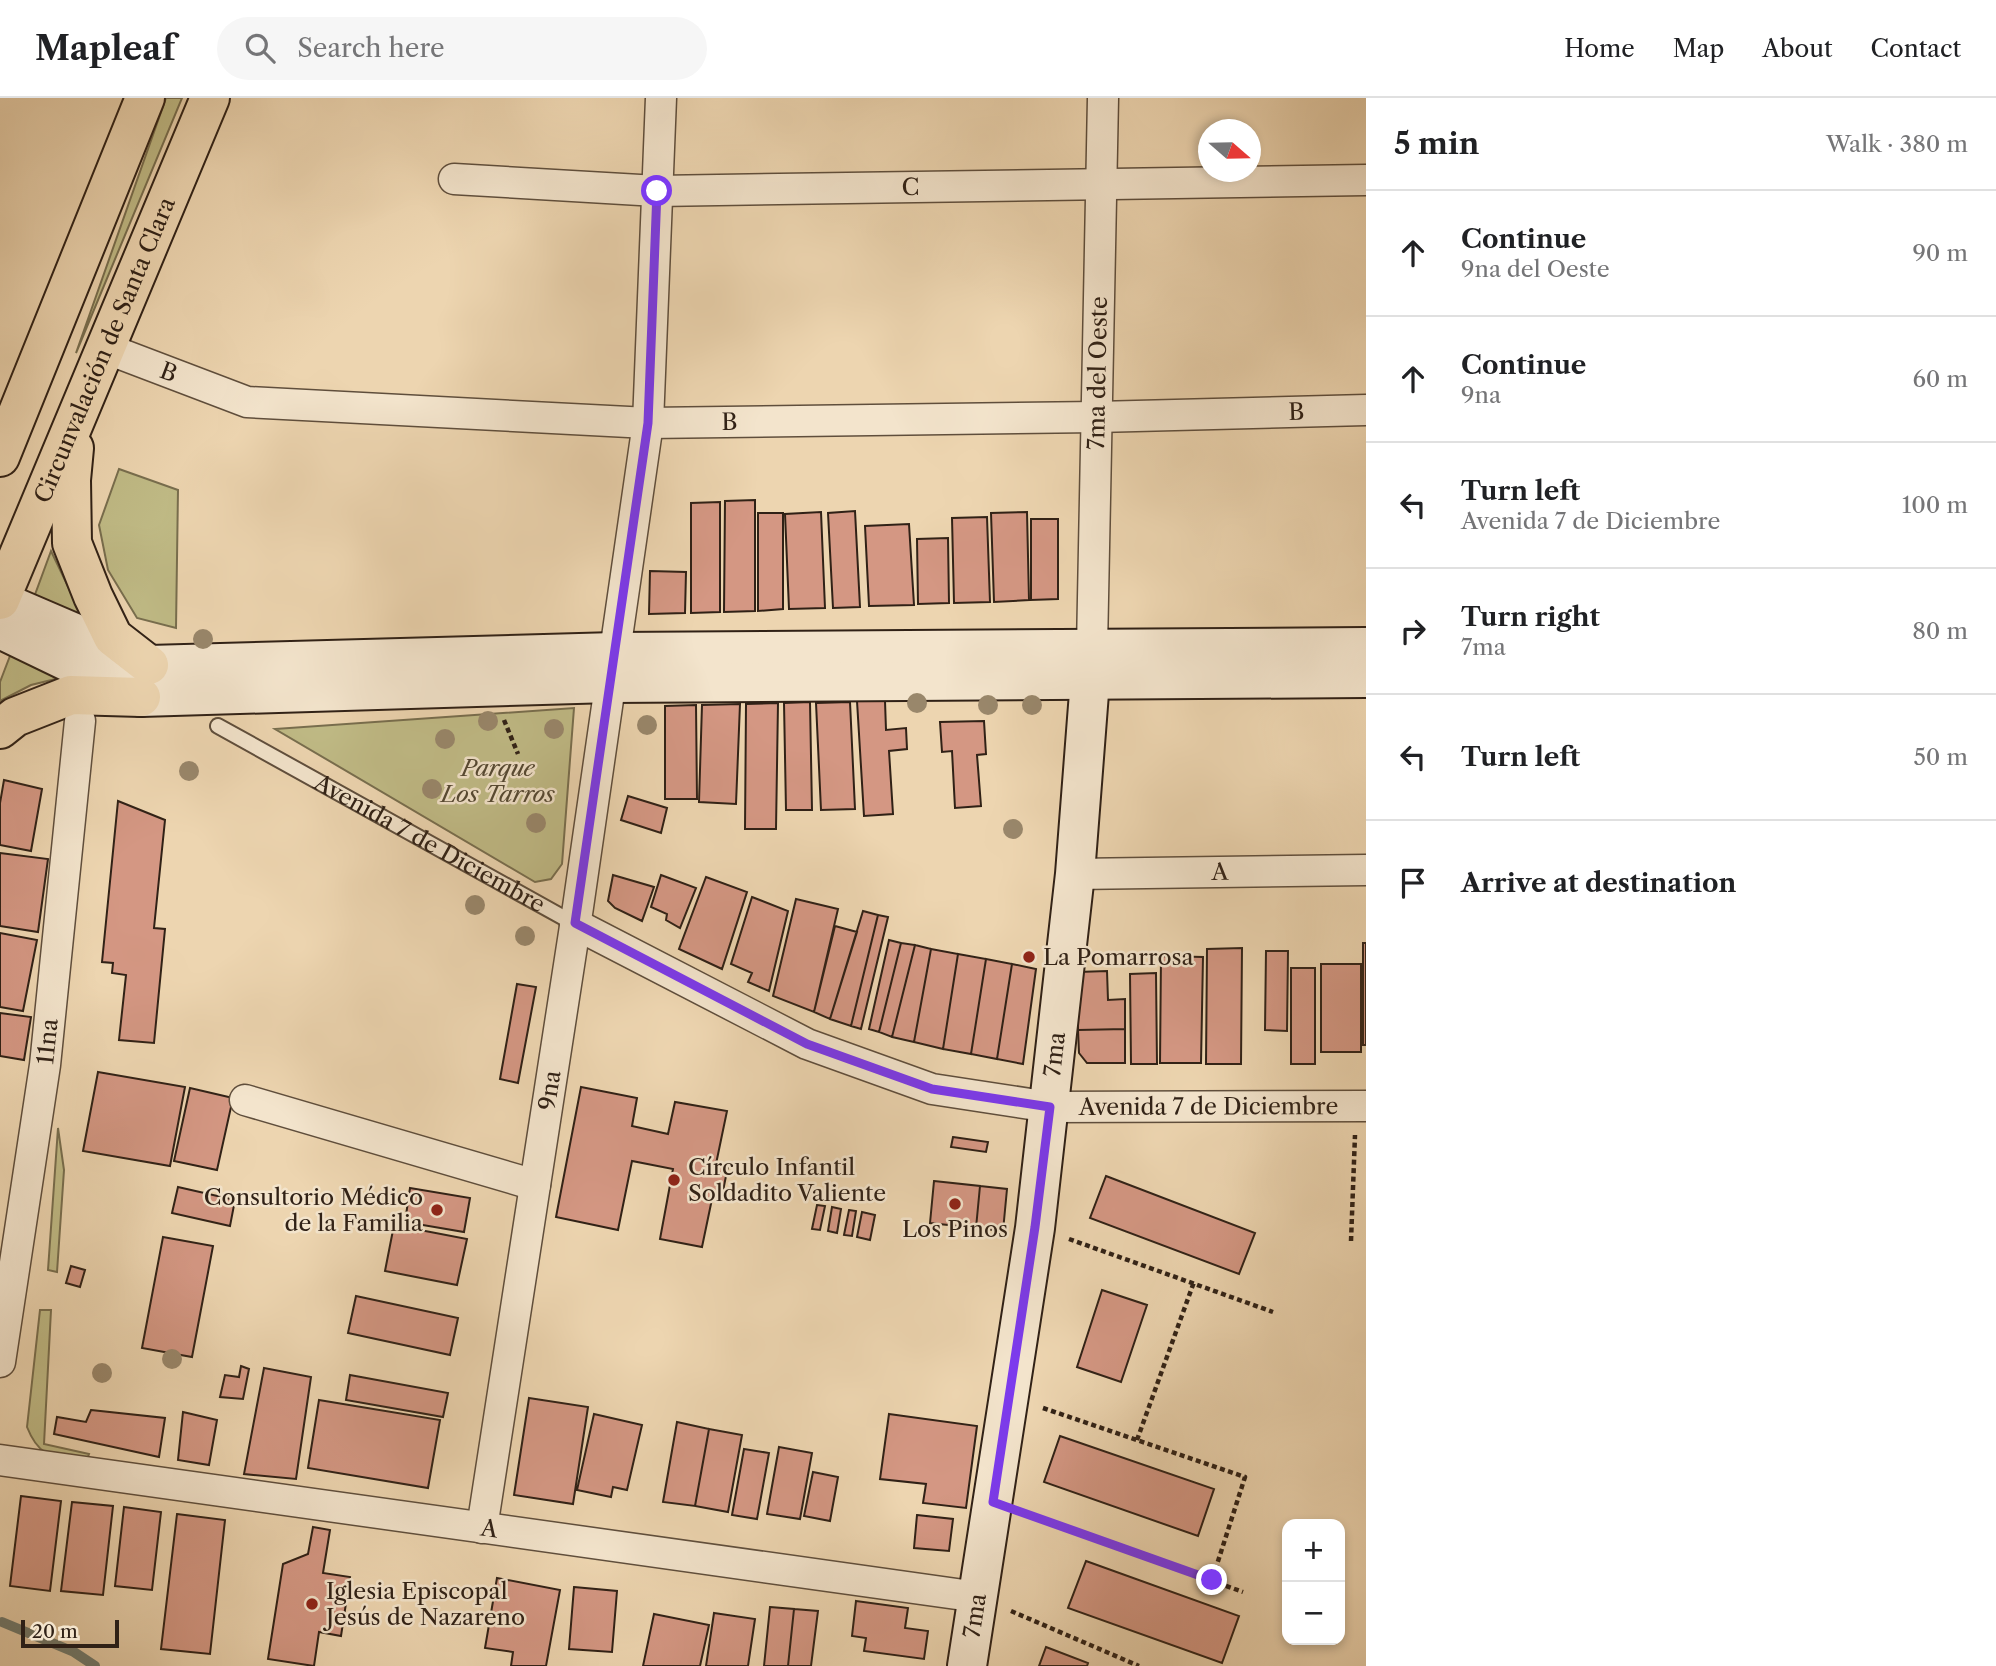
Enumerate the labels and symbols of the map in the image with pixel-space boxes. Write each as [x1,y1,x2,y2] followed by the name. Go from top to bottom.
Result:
[1198,119,1261,182] north arrow
[902,173,920,201] street label: C
[641,175,672,206] route start
[28,192,181,507] street label: Circunvalación de Santa Clara
[1082,296,1113,450] street label: 7ma del Oeste
[156,356,181,388] street label: B
[1288,398,1305,426] street label: B
[721,408,738,436] street label: B
[439,754,556,808] park label: Parque Los Tarros
[308,768,550,919] street label: Avenida 7 de Diciembre
[1210,858,1230,886] street label: A
[1043,943,1195,971] place label: La Pomarrosa
[1021,949,1037,965] marker: La Pomarrosa
[31,1016,64,1066] street label: 11na
[1038,1030,1071,1078] street label: 7ma
[533,1067,567,1112] street label: 9na
[1078,1092,1338,1121] street label: Avenida 7 de Diciembre
[688,1153,886,1207] place label: Círculo Infantil Soldadito Valiente
[666,1172,682,1188] marker: Círculo Infantil Soldadito Valiente
[204,1183,424,1237] place label: Consultorio Médico de la Familia
[947,1196,963,1212] marker: Los Pinos
[429,1202,445,1218] marker: Consultorio Médico de la Familia
[902,1215,1008,1243] place label: Los Pinos
[478,1513,501,1544] street label: A
[1196,1564,1227,1595] route end
[323,1577,525,1631] place label: Iglesia Episcopal Jesús de Nazareno
[958,1590,992,1640] street label: 7ma
[304,1596,320,1612] marker: Iglesia Episcopal Jesús de Nazareno
[21,1617,119,1649] scale bar

